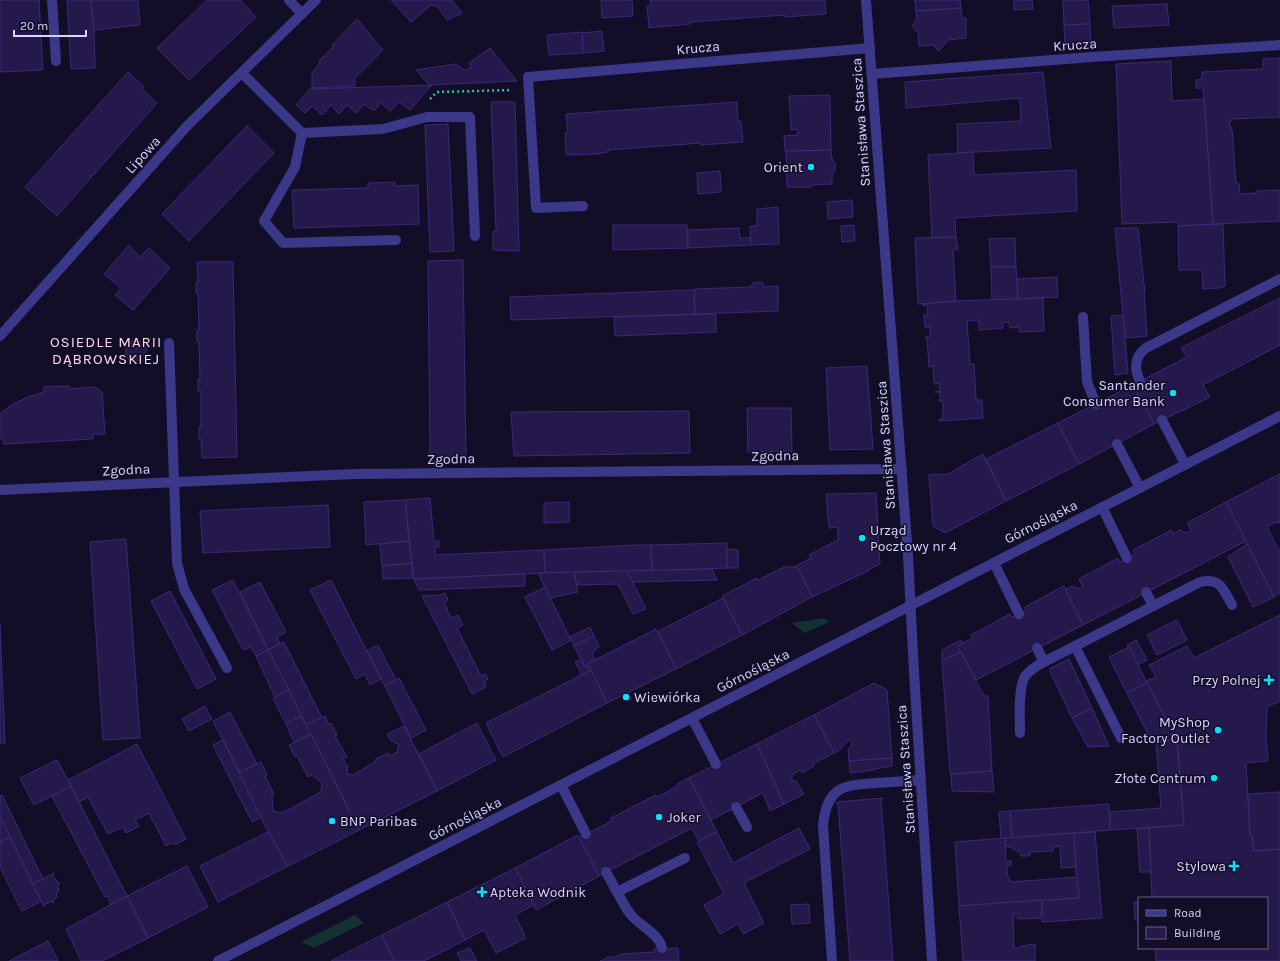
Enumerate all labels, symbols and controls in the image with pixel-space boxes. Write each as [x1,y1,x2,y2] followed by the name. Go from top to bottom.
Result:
[14,12,86,38] scale bar
[20,19,48,33] text: 20 m
[1053,35,1097,55] street label: Krucza
[676,38,720,58] street label: Krucza
[848,57,874,187] street label: Stanisława Staszica
[122,133,164,177] street label: Lipowa
[764,159,803,176] place label: Orient
[806,162,816,172] marker: Orient
[50,333,162,368] district label: OSIEDLE MARII DĄBROWSKIEJ
[1063,377,1166,410] place label: Santander Consumer Bank
[873,380,899,510] street label: Stanisława Staszica
[1168,388,1178,398] marker: Santander Consumer Bank
[751,447,799,465] street label: Zgodna
[427,450,475,468] street label: Zgodna
[101,460,151,480] street label: Zgodna
[1002,496,1080,548] street label: Górnośląska
[870,522,957,555] place label: Urząd Pocztowy nr 4
[857,533,867,543] marker: Urząd Pocztowy nr 4
[714,645,792,697] street label: Górnośląska
[1192,672,1261,689] place label: Przy Polnej
[1264,675,1274,685] marker: Przy Polnej
[634,689,701,706] place label: Wiewiórka
[621,692,631,702] marker: Wiewiórka
[893,704,919,834] street label: Stanisława Staszica
[1121,714,1210,747] place label: MyShop Factory Outlet
[1213,725,1223,735] marker: MyShop Factory Outlet
[1114,770,1206,787] place label: Złote Centrum
[1209,773,1219,783] marker: Złote Centrum
[426,793,504,845] street label: Górnośląska
[667,809,701,826] place label: Joker
[654,812,664,822] marker: Joker
[340,813,417,830] place label: BNP Paribas
[327,816,337,826] marker: BNP Paribas
[1176,858,1226,875] place label: Stylowa
[1229,861,1239,871] marker: Stylowa
[490,884,586,901] place label: Apteka Wodnik
[477,887,487,897] marker: Apteka Wodnik
[1138,897,1268,949] legend
[1174,906,1202,920] text: Road
[1174,926,1221,940] text: Building

